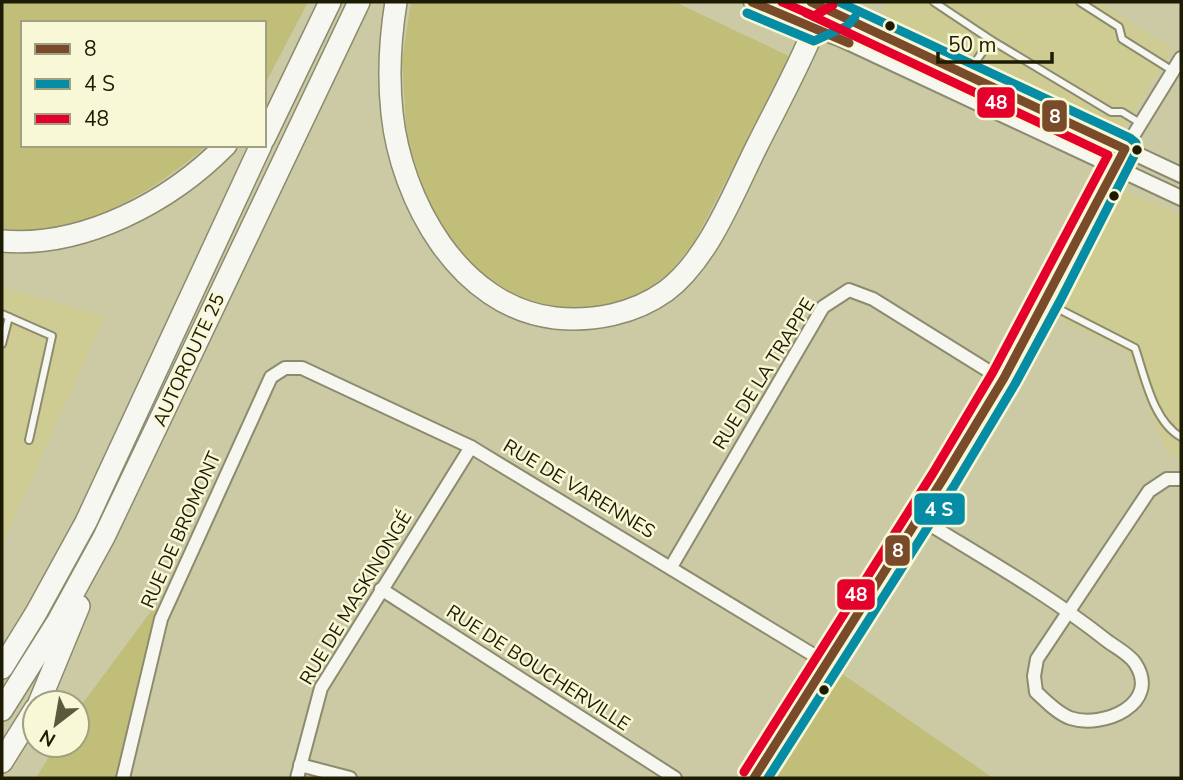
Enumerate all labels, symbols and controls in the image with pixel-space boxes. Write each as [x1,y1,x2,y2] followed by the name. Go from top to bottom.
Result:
[883,19,897,33] unlabelled marker
[21,21,266,147] legend
[938,21,1052,65] scale bar
[948,31,997,59] text: 50 m
[84,35,97,63] text: 8
[84,70,115,98] text: 4 S
[976,86,1016,119] line badge: 48
[985,90,1007,116] text: 48
[1041,99,1068,133] line badge: 8
[1049,104,1061,130] text: 8
[84,105,109,133] text: 48
[1130,143,1144,157] unlabelled marker
[1107,189,1121,203] unlabelled marker
[147,289,231,431] street label: AUTOROUTE 25
[707,293,821,455] street label: RUE DE LA TRAPPE
[498,433,660,545] street label: RUE DE VARENNES
[135,447,227,612] street label: RUE DE BROMONT
[913,492,966,526] line badge: 4 S
[925,497,953,523] text: 4 S
[294,506,418,690] street label: RUE DE MASKINONGÉ
[884,534,911,567] line badge: 8
[892,538,904,564] text: 8
[836,578,876,611] line badge: 48
[845,582,867,608] text: 48
[441,599,635,737] street label: RUE DE BOUCHERVILLE
[817,683,831,697] unlabelled marker
[21,689,91,759] north arrow
[35,723,61,753] text: N

